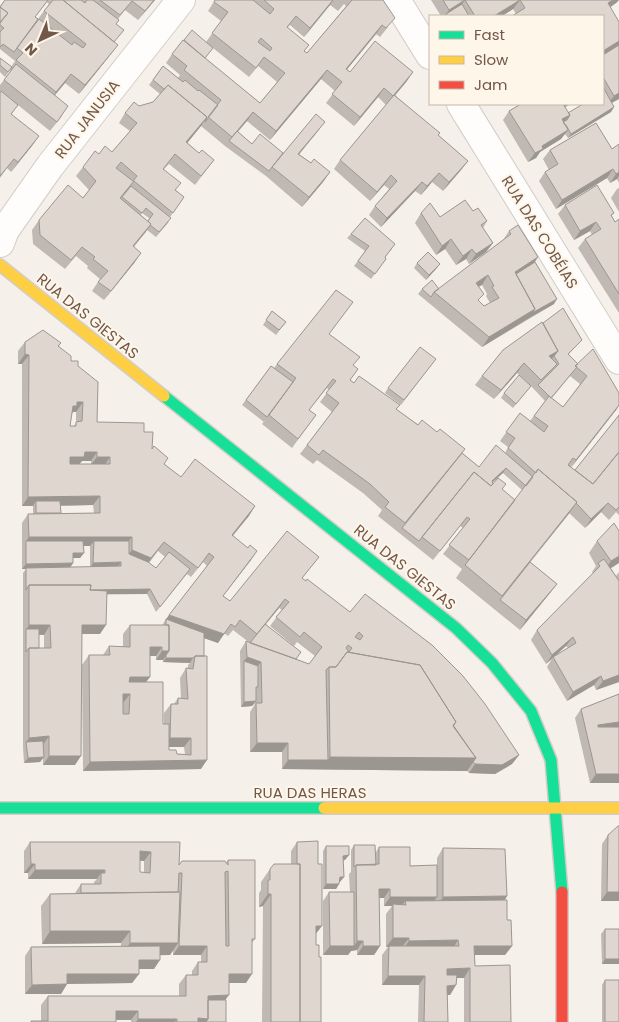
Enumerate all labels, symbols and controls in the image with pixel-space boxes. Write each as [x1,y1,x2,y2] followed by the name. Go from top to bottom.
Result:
[15,15,65,65] north arrow
[429,15,604,105] legend
[474,24,505,45] text: Fast
[20,39,42,60] text: N
[474,49,509,70] text: Slow
[474,74,508,95] text: Jam
[50,75,124,163] street label: RUA JANUSIA
[497,171,583,293] street label: RUA DAS COBÉIAS
[33,268,143,364] street label: RUA DAS GIESTAS
[350,519,460,615] street label: RUA DAS GIESTAS
[254,782,367,803] street label: RUA DAS HERAS

